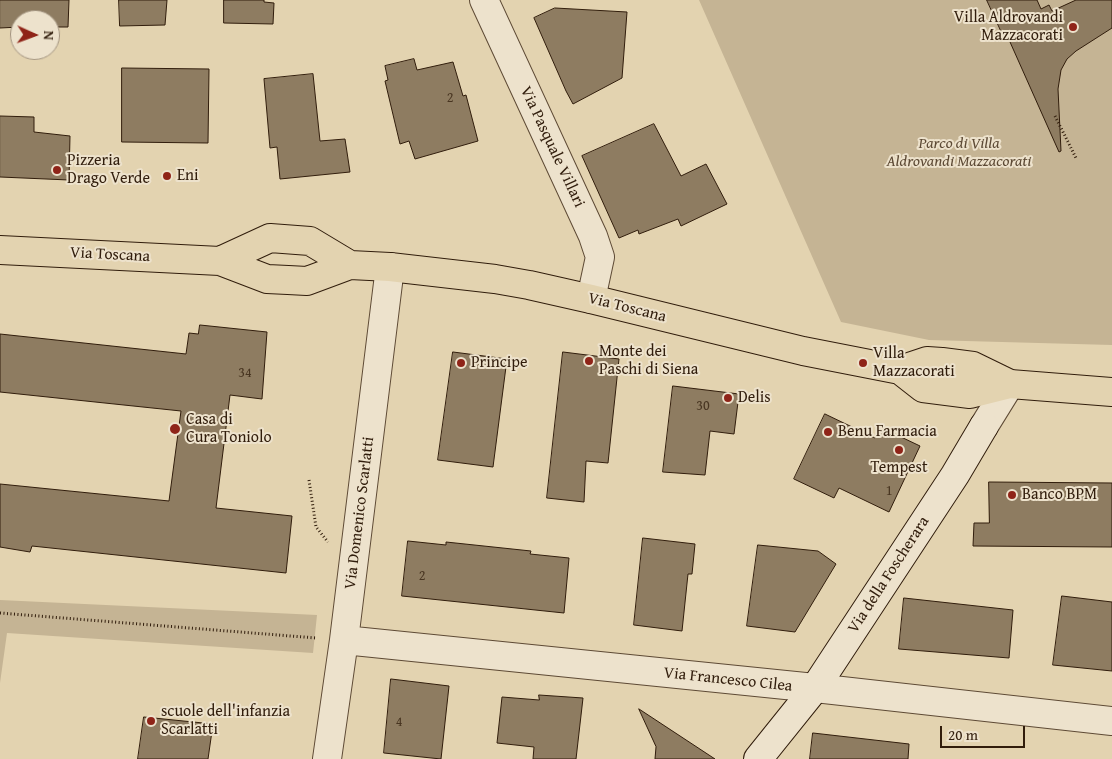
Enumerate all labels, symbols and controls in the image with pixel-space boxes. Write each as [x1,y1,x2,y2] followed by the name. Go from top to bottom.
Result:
[954,8,1063,46] place label: Villa Aldrovandi Mazzacorati
[10,10,60,60] north arrow
[1067,21,1079,33] marker: Villa Aldrovandi Mazzacorati
[39,30,59,41] text: N
[516,83,588,211] street label: Via Pasquale Villari
[447,90,453,106] house number: 2
[887,134,1031,172] park label: Parco di Villa Aldrovandi Mazzacorati
[67,151,150,189] place label: Pizzeria Drago Verde
[51,164,63,176] marker: Pizzeria Drago Verde
[177,166,199,186] place label: Eni
[161,170,173,182] marker: Eni
[69,243,151,267] street label: Via Toscana
[586,289,668,327] street label: Via Toscana
[599,342,698,380] place label: Monte dei Paschi di Siena
[873,344,955,382] place label: Villa Mazzacorati
[471,353,527,373] place label: Principe
[583,355,595,367] marker: Monte dei Paschi di Siena
[455,357,467,369] marker: Principe
[857,357,869,369] marker: Villa Mazzacorati
[238,365,252,381] house number: 34
[738,388,771,408] place label: Delis
[722,392,734,404] marker: Delis
[696,398,710,414] house number: 30
[186,410,272,448] place label: Casa di Cura Toniolo
[168,422,182,436] marker: Casa di Cura Toniolo
[838,422,937,442] place label: Benu Farmacia
[822,426,834,438] marker: Benu Farmacia
[341,436,379,590] street label: Via Domenico Scarlatti
[893,444,905,456] marker: Tempest
[870,458,928,478] place label: Tempest
[886,483,892,499] house number: 1
[1022,485,1097,505] place label: Banco BPM
[1006,489,1018,501] marker: Banco BPM
[844,513,934,637] street label: Via della Foscherara
[419,568,425,584] house number: 2
[663,664,793,696] street label: Via Francesco Cilea
[161,702,290,740] place label: scuole dell'infanzia Scarlatti
[396,714,402,730] house number: 4
[145,715,157,727] marker: scuole dell'infanzia Scarlatti
[942,716,1027,748] scale bar
[948,724,978,745] text: 20 m

